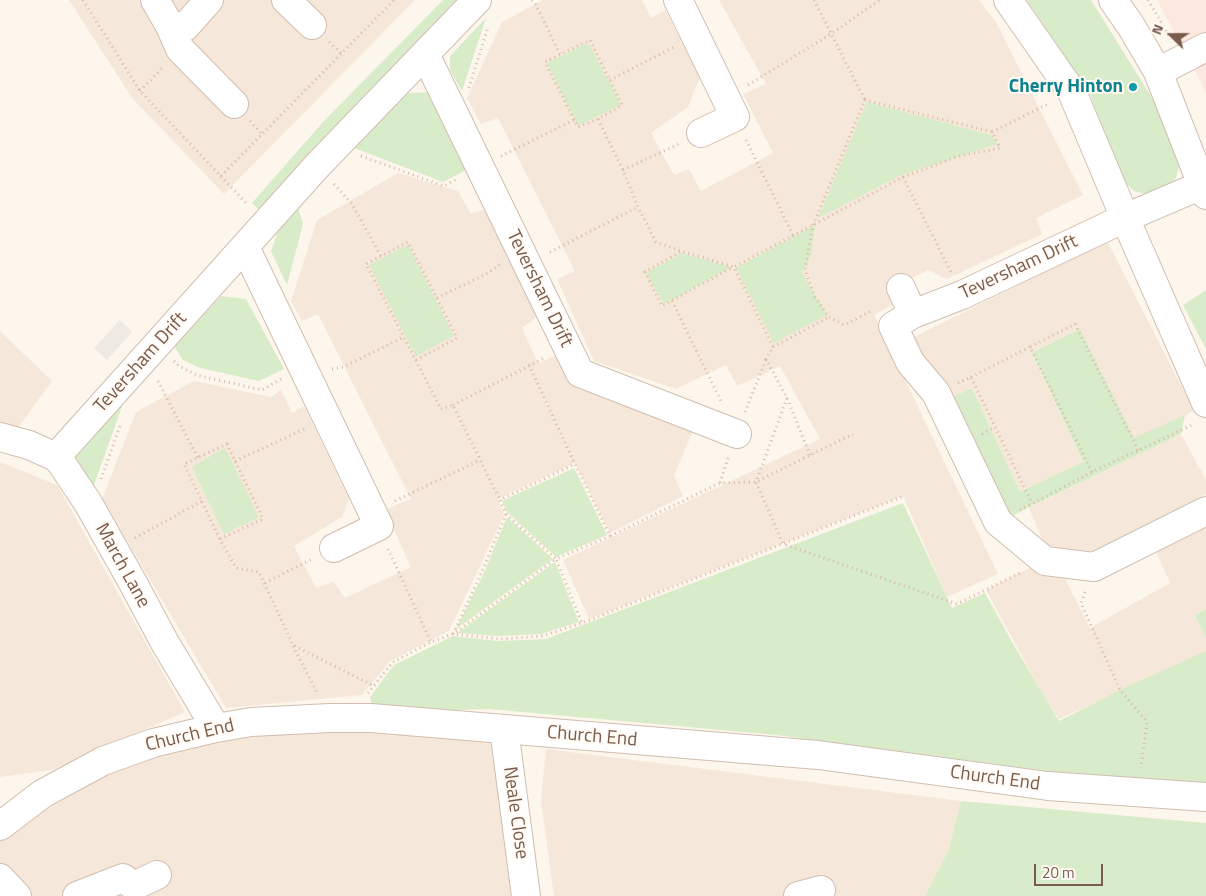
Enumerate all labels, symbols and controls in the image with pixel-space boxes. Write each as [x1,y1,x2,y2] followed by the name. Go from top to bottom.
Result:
[1146,10,1196,60] north arrow
[1145,21,1168,38] text: N
[1009,76,1123,98] place label: Cherry Hinton
[1127,81,1139,93] marker: Cherry Hinton
[501,227,577,351] street label: Teversham Drift
[956,231,1082,305] street label: Teversham Drift
[90,308,192,418] street label: Teversham Drift
[89,520,155,612] street label: March Lane
[143,715,237,757] street label: Church End
[546,722,638,752] street label: Church End
[949,761,1041,797] street label: Church End
[497,765,533,861] street label: Neale Close
[1036,854,1105,886] scale bar
[1042,861,1075,884] text: 20 m

